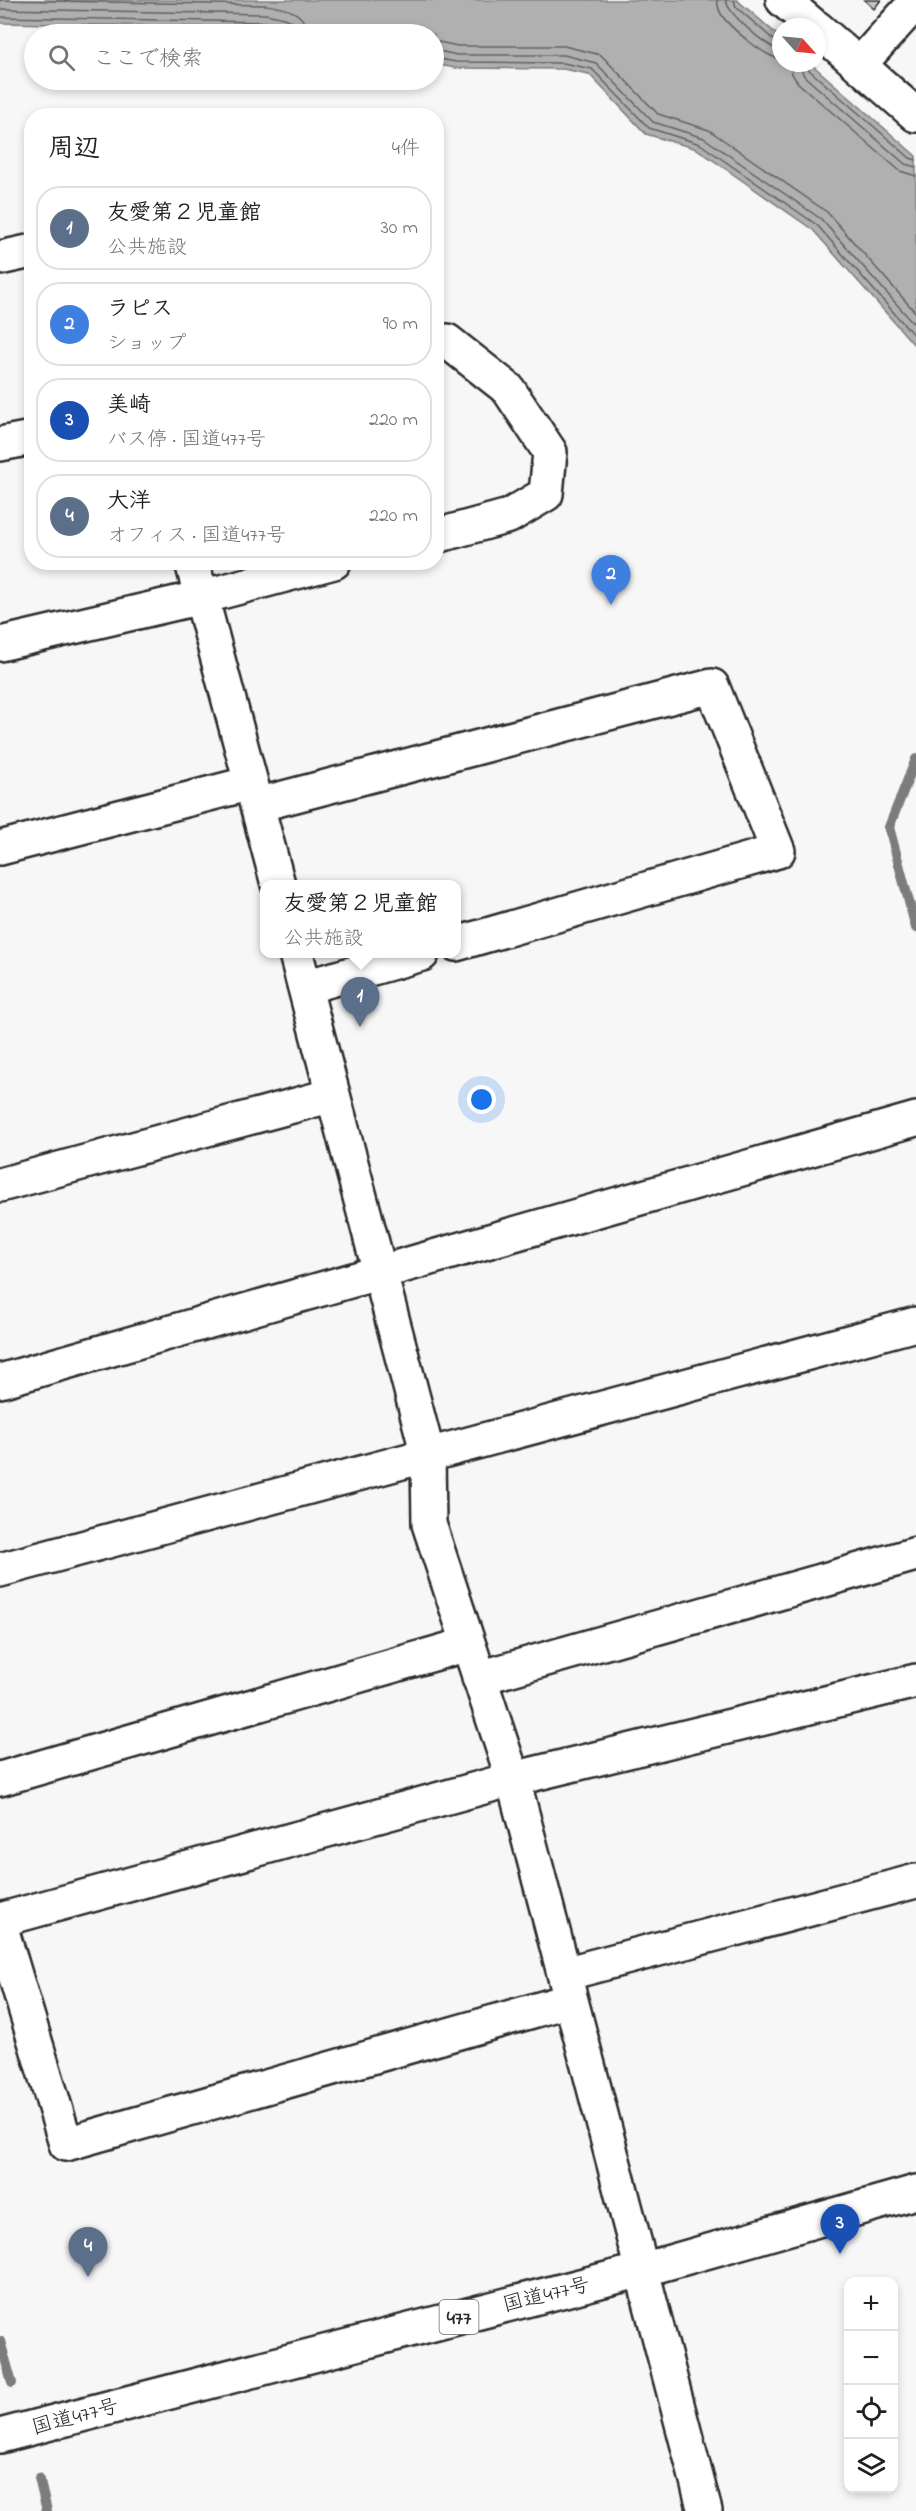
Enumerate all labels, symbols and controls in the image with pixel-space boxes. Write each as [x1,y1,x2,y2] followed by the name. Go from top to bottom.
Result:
[772,18,826,72] north arrow
[24,24,444,90] search box
[45,41,78,74] icon: search
[93,44,203,76] text: ここで検索
[48,131,100,169] text: 周辺
[392,135,420,164] text: 4件
[107,198,261,230] text: 友愛第２児童館
[66,214,73,243] text: 1
[381,214,418,243] text: 30 m
[107,234,187,263] text: 公共施設
[107,294,173,326] text: ラピス
[65,310,74,339] text: 2
[383,310,418,339] text: 90 m
[107,330,186,359] text: ショップ
[107,390,151,422] text: 美崎
[65,406,74,435] text: 3
[369,406,418,435] text: 220 m
[107,426,266,455] text: バス停 · 国道477号
[107,486,151,518] text: 大洋
[65,502,74,531] text: 4
[369,502,418,531] text: 220 m
[107,522,286,551] text: オフィス · 国道477号
[592,556,630,605] pin: 2
[260,880,461,958] popup
[283,889,438,921] text: 友愛第２児童館
[283,925,363,954] text: 公共施設
[340,978,380,1027] pin: 1
[467,1085,496,1114] your location
[820,2204,860,2254] pin: 3
[68,2228,107,2277] pin: 4
[500,2271,593,2321] street label: 国道477号
[844,2277,898,2493] map controls
[844,2277,898,2331] button: +
[440,2300,478,2334] road number: 477
[844,2331,898,2385] button: −
[844,2385,898,2439] button: locate
[29,2392,122,2444] street label: 国道477号
[844,2439,898,2493] button: layers

